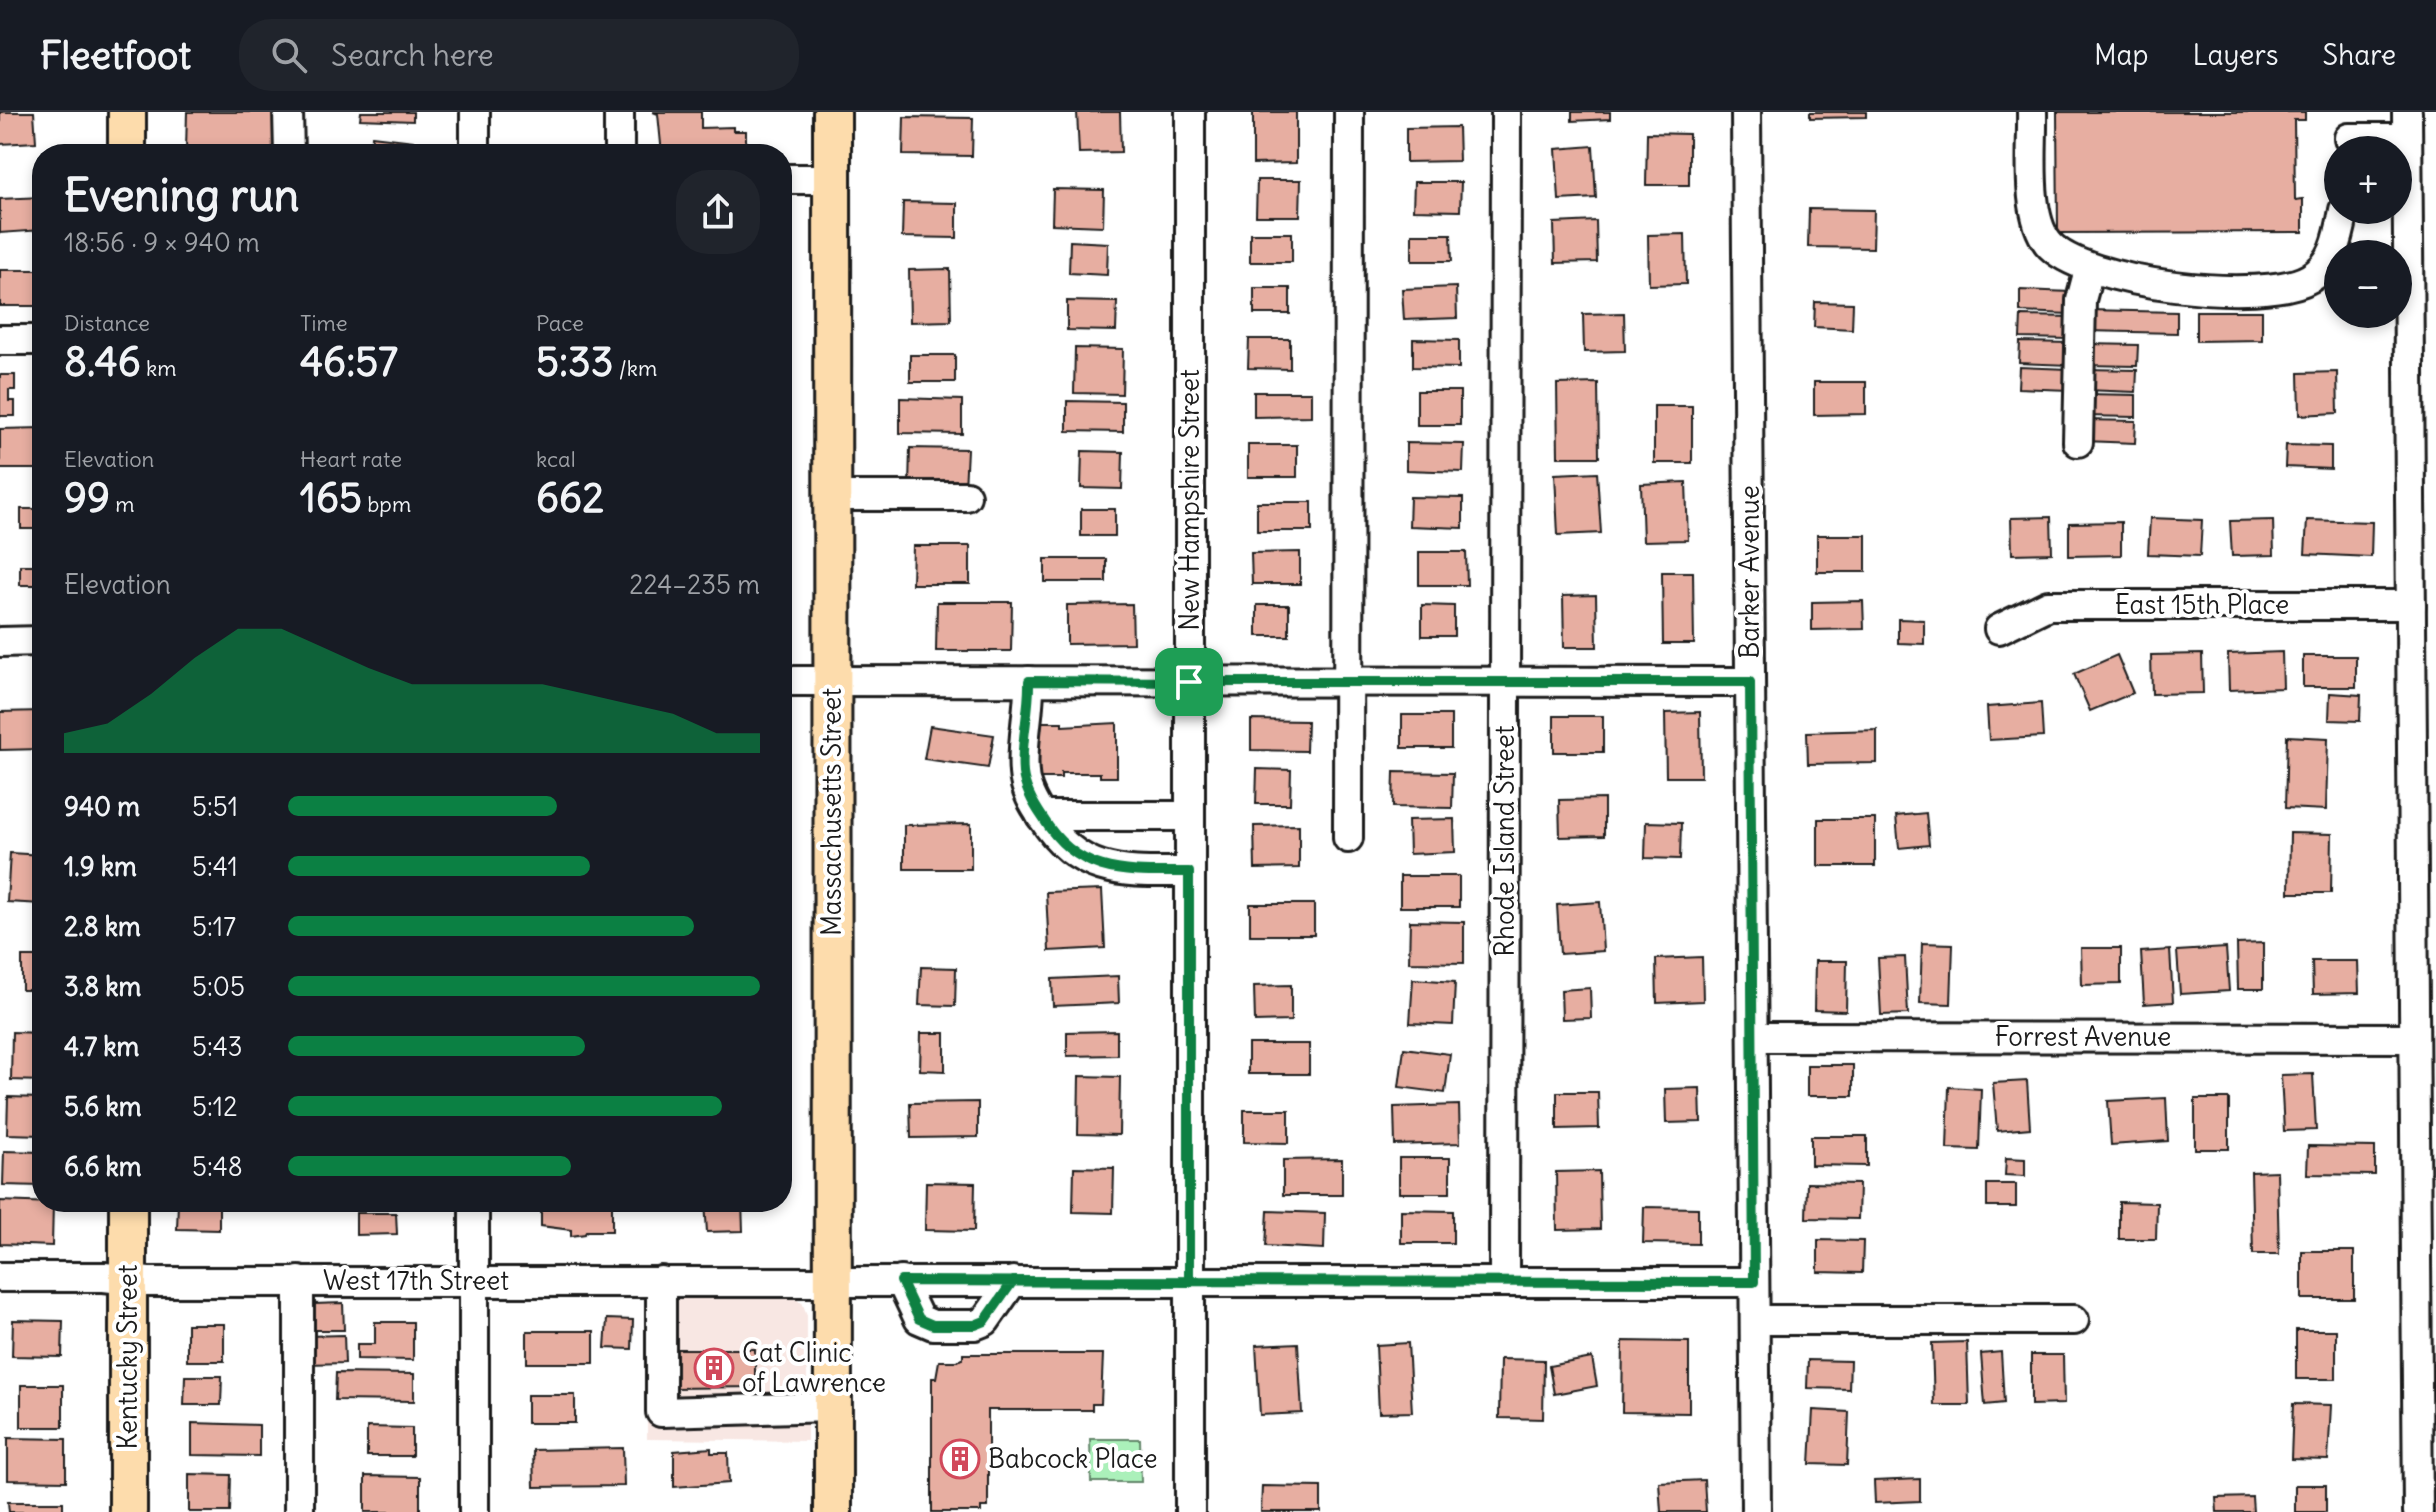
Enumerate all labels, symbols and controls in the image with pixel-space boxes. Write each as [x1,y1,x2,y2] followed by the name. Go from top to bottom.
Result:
[239,19,799,91] search box
[40,32,191,79] text: Fleetfoot
[267,33,311,77] icon: search
[331,36,494,74] text: Search here
[2094,37,2149,73] text: Map
[2193,37,2279,73] text: Layers
[2323,37,2396,73] text: Share
[2324,136,2412,328] map controls
[2324,136,2412,224] button: +
[64,168,299,223] text: Evening run
[676,170,760,254] button: share
[64,226,260,259] text: 18:56 · 9 × 940 m
[2324,240,2412,328] button: −
[64,309,150,337] text: Distance
[300,309,348,337] text: Time
[536,309,584,337] text: Pace
[64,337,141,387] text: 8.46
[300,337,398,387] text: 46:57
[536,337,613,387] text: 5:33
[141,354,177,382] text: km
[613,354,657,382] text: /km
[1173,369,1206,631] street label: New Hampshire Street
[64,445,154,473] text: Elevation
[300,445,402,473] text: Heart rate
[536,445,576,473] text: kcal
[64,473,110,523] text: 99
[300,473,362,523] text: 165
[536,473,604,523] text: 662
[1733,485,1766,659] street label: Barker Avenue
[110,490,135,518] text: m
[362,490,411,518] text: bpm
[64,568,171,601] text: Elevation
[629,568,760,601] text: 224–235 m
[2115,588,2289,621] street label: East 15th Place
[1155,648,1223,716] pin
[1167,660,1211,704] icon: arrive
[815,688,848,936] street label: Massachusetts Street
[1488,725,1521,957] street label: Rhode Island Street
[64,790,140,823] text: 940 m
[192,790,238,823] text: 5:51
[64,850,137,883] text: 1.9 km
[192,850,238,883] text: 5:41
[64,910,141,943] text: 2.8 km
[192,910,236,943] text: 5:17
[64,970,141,1003] text: 3.8 km
[192,970,245,1003] text: 5:05
[1995,1020,2171,1053] street label: Forrest Avenue
[64,1030,139,1063] text: 4.7 km
[192,1030,243,1063] text: 5:43
[64,1090,142,1123] text: 5.6 km
[192,1090,237,1123] text: 5:12
[64,1150,142,1183] text: 6.6 km
[192,1150,243,1183] text: 5:48
[111,1264,144,1449] street label: Kentucky Street
[323,1264,509,1297] street label: West 17th Street
[742,1336,886,1399] place label: Cat Clinic of Lawrence
[693,1347,735,1389] building icon: Cat Clinic of Lawrence
[939,1438,981,1480] building icon: Babcock Place
[988,1442,1157,1475] place label: Babcock Place

